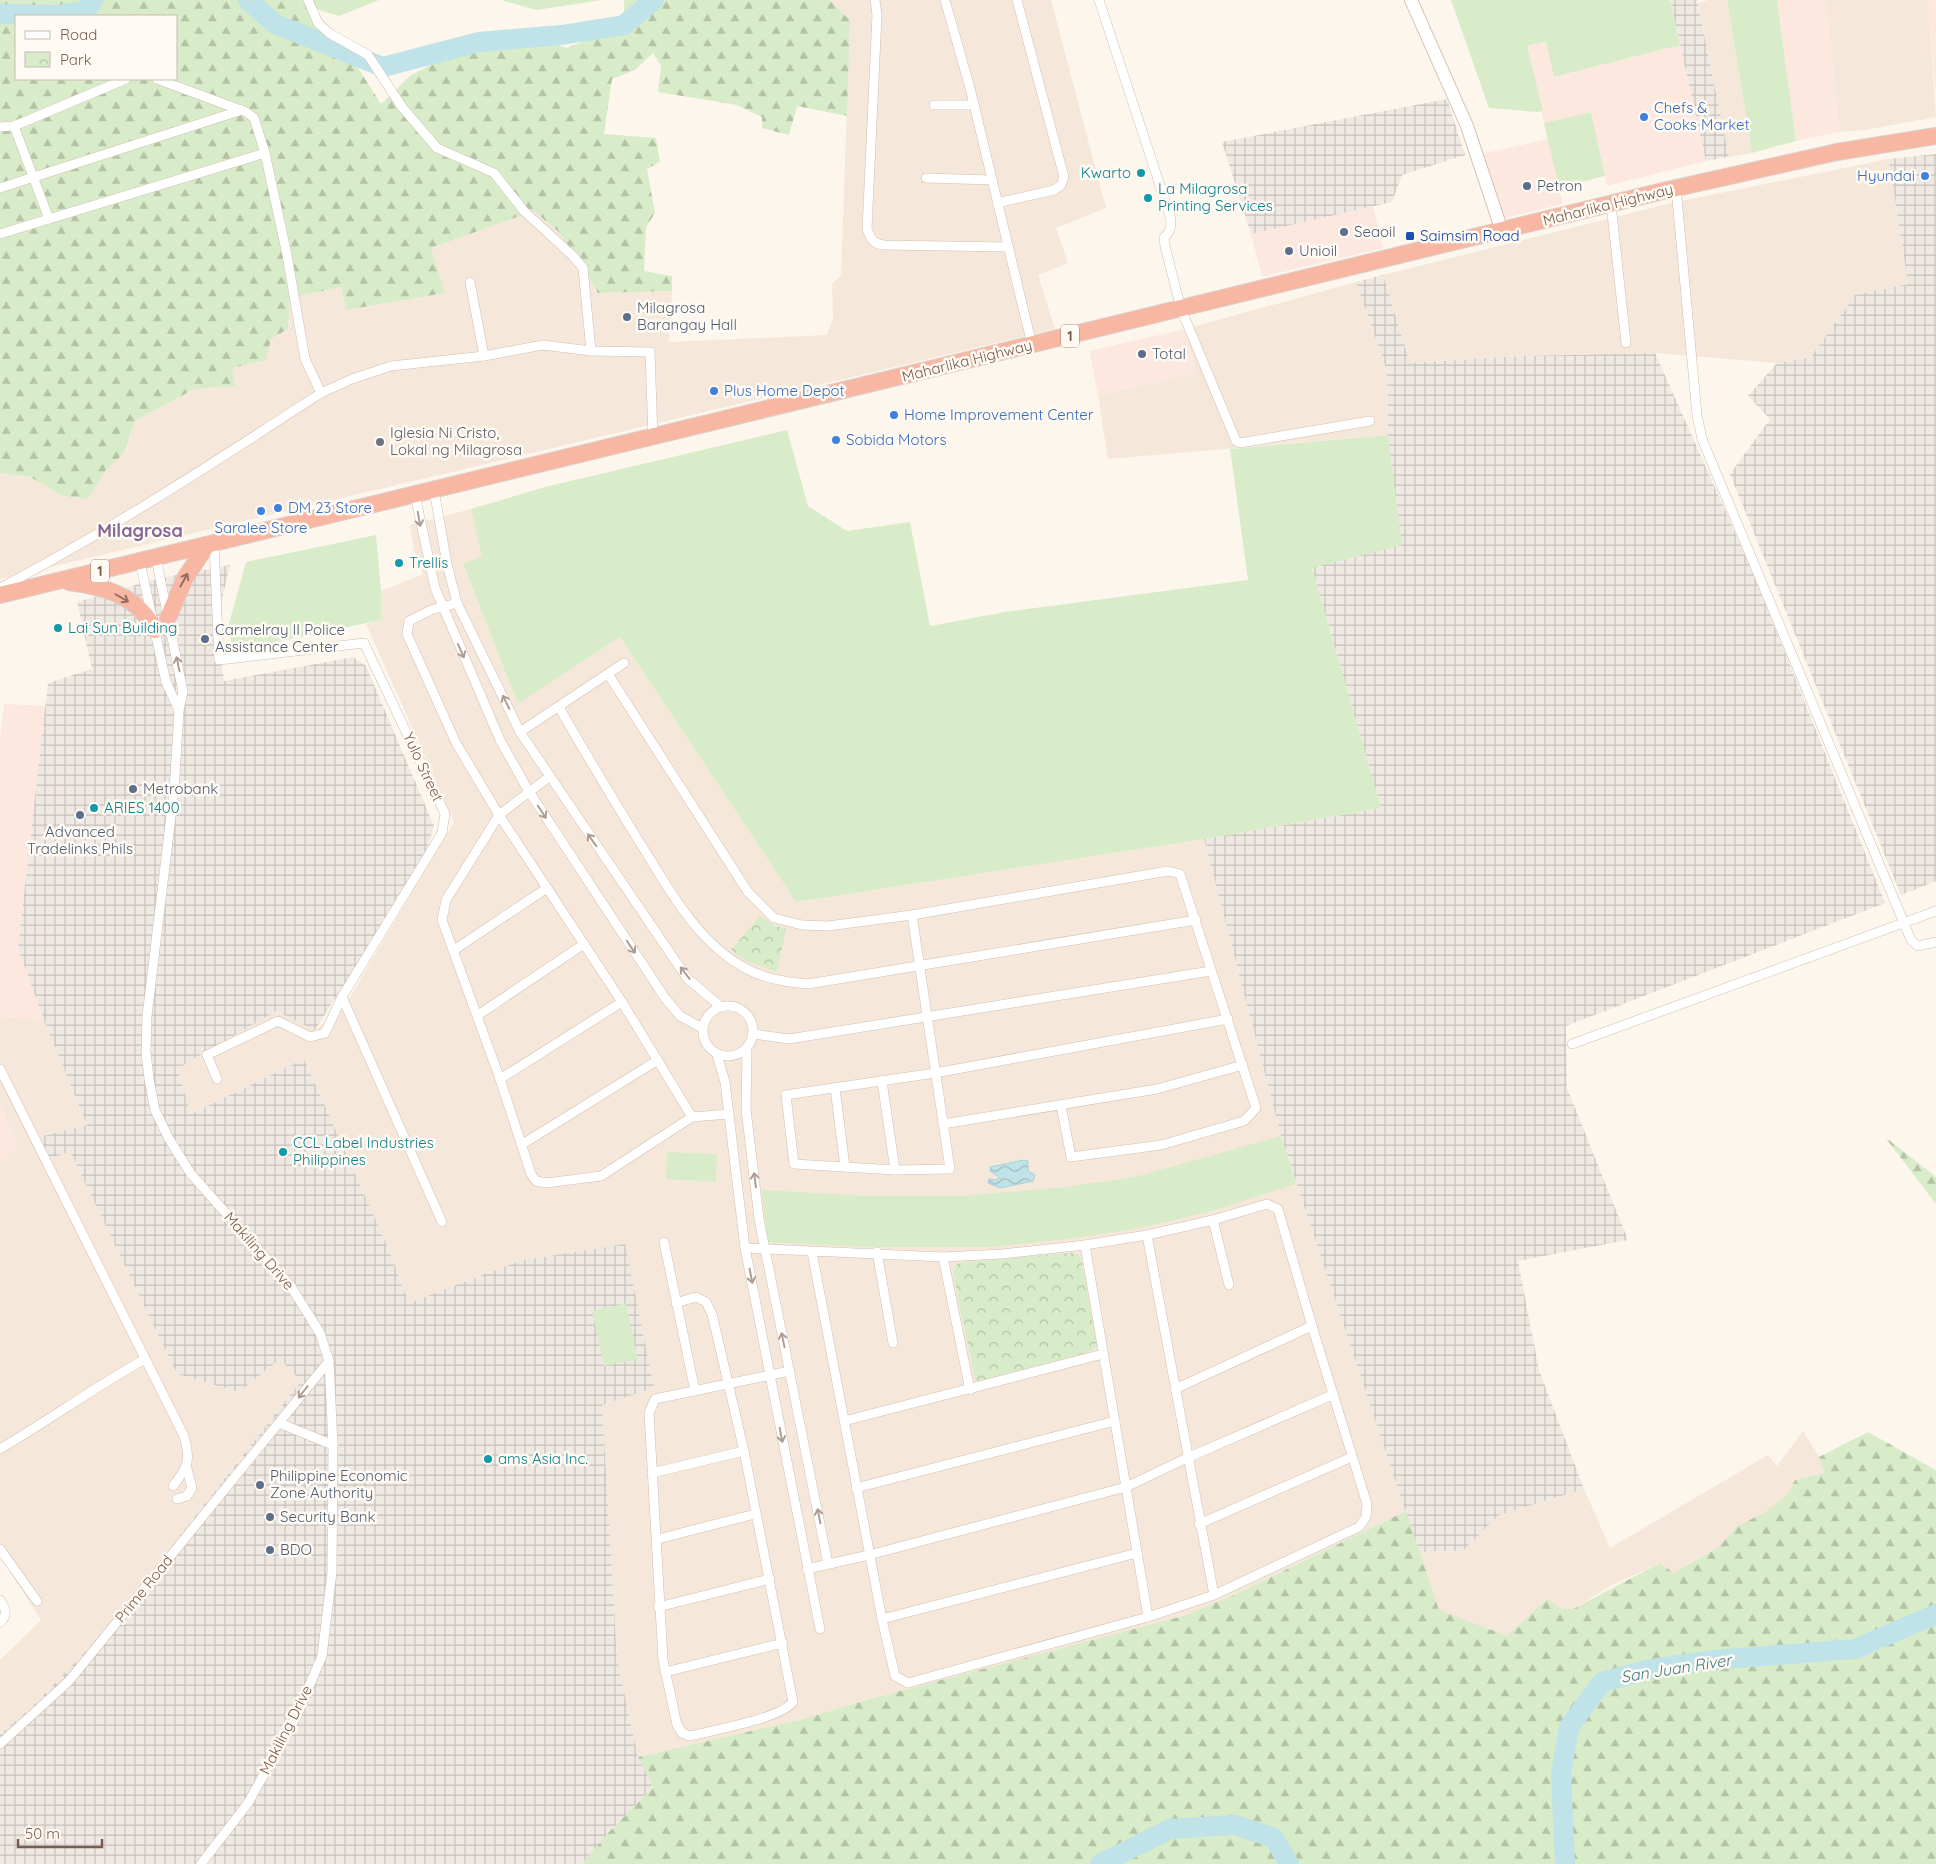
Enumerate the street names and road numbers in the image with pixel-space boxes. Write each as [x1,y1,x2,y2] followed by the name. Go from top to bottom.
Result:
[1541,179,1675,230] street label: Maharlika Highway
[1061,324,1079,348] road number: 1
[900,335,1034,386] street label: Maharlika Highway
[91,560,109,582] road number: 1
[399,729,448,804] street label: Yulo Street
[220,1208,299,1294] street label: Makiling Drive
[111,1551,177,1626] street label: Prime Road
[255,1682,316,1778] street label: Makiling Drive

